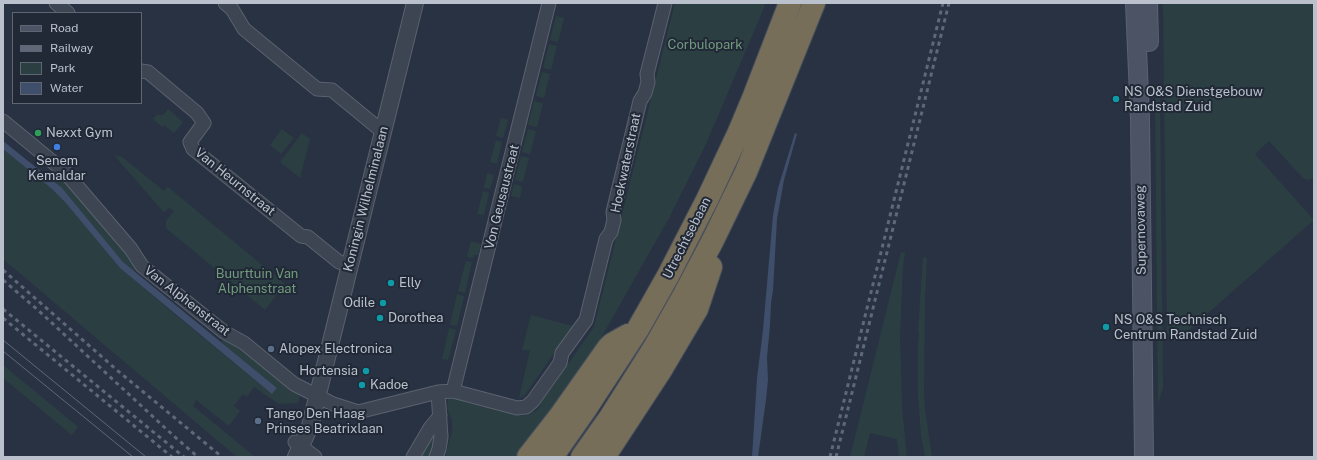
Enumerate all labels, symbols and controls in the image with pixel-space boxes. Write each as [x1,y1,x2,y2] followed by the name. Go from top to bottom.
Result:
[12,12,142,104] legend
[50,21,78,35] text: Road
[668,37,742,53] park label: Corbulopark
[50,41,93,55] text: Railway
[50,61,76,75] text: Park
[50,81,83,95] text: Water
[1124,84,1263,115] place label: NS O&S Dienstgebouw Randstad Zuid
[1111,94,1121,104] marker: NS O&S Dienstgebouw Randstad Zuid
[608,112,644,214] street label: Hoekwaterstraat
[46,125,113,141] place label: Nexxt Gym
[340,125,392,273] street label: Koningin Wilhelminalaan
[33,128,43,138] marker: Nexxt Gym
[52,142,62,152] marker: Senem Kemaldar
[481,143,523,251] street label: Von Geusaustraat
[192,145,278,219] street label: Van Heurnstraat
[28,153,86,184] place label: Senem Kemaldar
[1132,185,1150,275] street label: Supernovaweg
[660,195,714,281] street label: Utrechtsebaan
[141,263,233,339] street label: Van Alphenstraat
[216,266,298,297] park label: Buurttuin Van Alphenstraat
[399,275,421,291] place label: Elly
[386,278,396,288] marker: Elly
[343,295,375,311] place label: Odile
[378,298,388,308] marker: Odile
[388,310,443,326] place label: Dorothea
[1114,312,1257,343] place label: NS O&S Technisch Centrum Randstad Zuid
[375,313,385,323] marker: Dorothea
[1101,322,1111,332] marker: NS O&S Technisch Centrum Randstad Zuid
[279,341,392,357] place label: Alopex Electronica
[266,344,276,354] marker: Alopex Electronica
[299,363,358,379] place label: Hortensia
[361,366,371,376] marker: Hortensia
[370,377,408,393] place label: Kadoe
[357,380,367,390] marker: Kadoe
[266,406,383,437] place label: Tango Den Haag Prinses Beatrixlaan
[253,416,263,426] marker: Tango Den Haag Prinses Beatrixlaan

